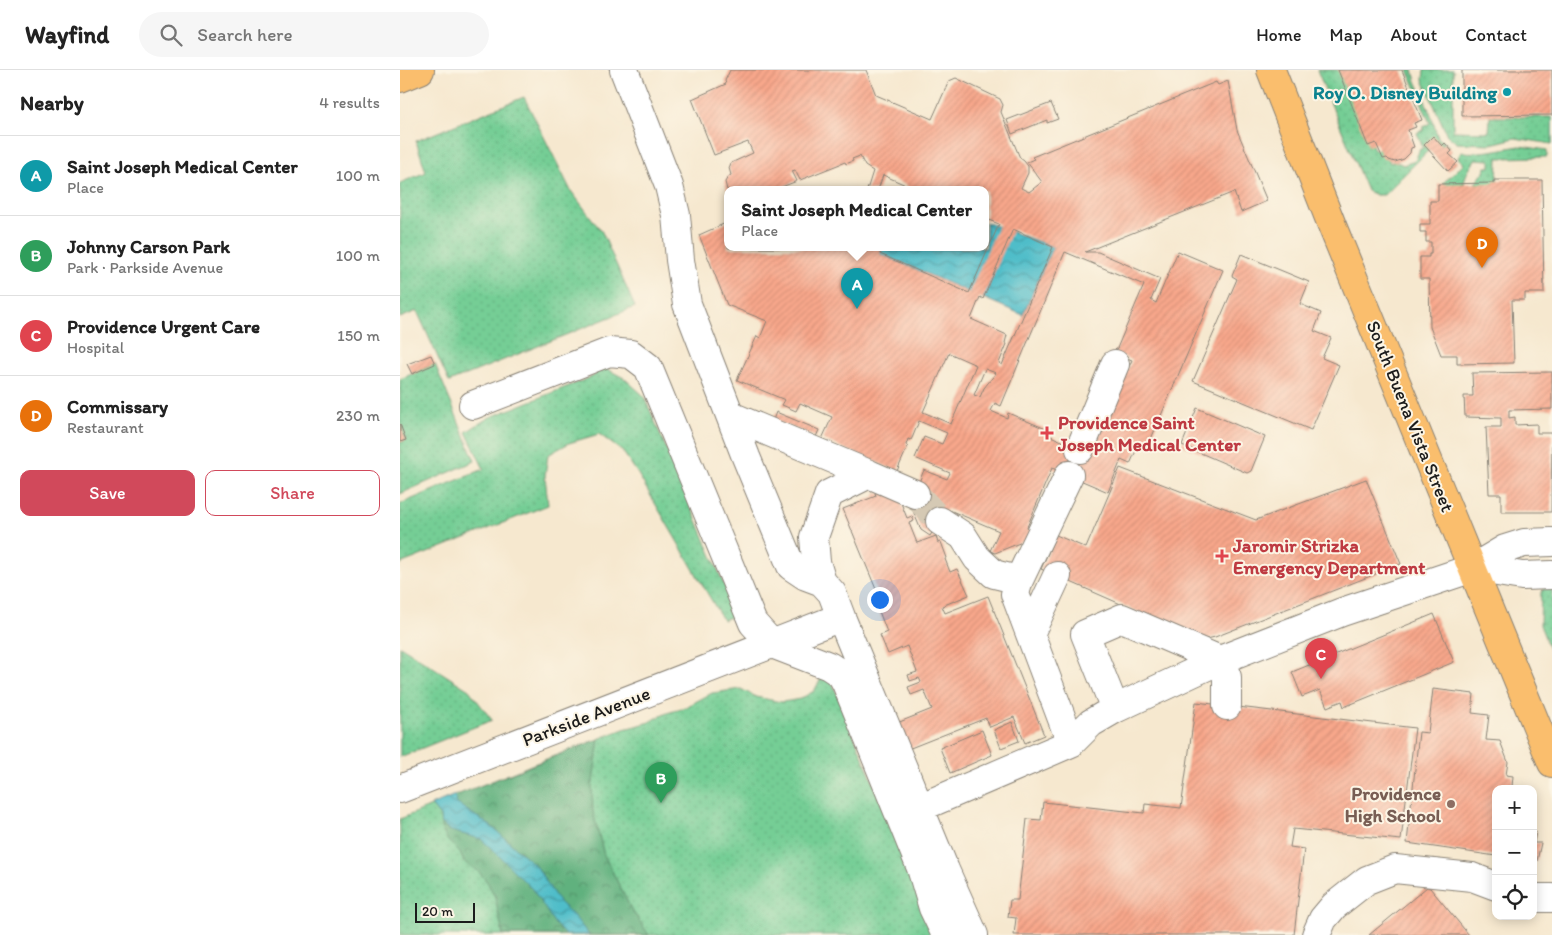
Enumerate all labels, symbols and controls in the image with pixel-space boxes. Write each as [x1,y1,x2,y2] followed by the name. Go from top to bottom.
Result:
[139,12,489,57] search box
[25,20,109,49] text: Wayfind
[157,21,185,49] icon: search
[197,23,293,46] text: Search here
[1256,24,1302,46] text: Home
[1330,24,1363,46] text: Map
[1391,24,1437,46] text: About
[1465,24,1527,46] text: Contact
[1313,81,1498,104] place label: Roy O. Disney Building
[1501,86,1513,98] marker: Roy O. Disney Building
[20,90,84,115] text: Nearby
[319,93,380,112] text: 4 results
[67,155,298,178] text: Saint Joseph Medical Center
[31,166,41,185] text: A
[336,166,380,185] text: 100 m
[67,178,104,197] text: Place
[724,186,989,251] popup
[741,198,972,221] text: Saint Joseph Medical Center
[741,221,778,240] text: Place
[1466,227,1498,268] pin: D
[67,235,230,258] text: Johnny Carson Park
[31,246,41,265] text: B
[336,246,380,265] text: 100 m
[67,258,223,277] text: Park · Parkside Avenue
[841,268,873,309] pin: A
[67,315,260,338] text: Providence Urgent Care
[1362,317,1459,515] street label: South Buena Vista Street
[31,326,41,345] text: C
[337,326,380,345] text: 150 m
[67,338,124,357] text: Hospital
[67,395,168,418] text: Commissary
[31,406,41,425] text: D
[336,406,380,425] text: 230 m
[1057,411,1241,456] place label: Providence Saint Joseph Medical Center
[67,418,144,437] text: Restaurant
[1040,426,1054,440] marker: Providence Saint Joseph Medical Center
[20,470,195,516] button: Save
[205,470,380,516] button: Share
[1232,534,1425,579] place label: Jaromir Strizka Emergency Department
[1215,549,1229,563] marker: Jaromir Strizka Emergency Department
[867,587,893,613] your location
[1305,638,1337,679] pin: C
[519,682,653,751] street label: Parkside Avenue
[645,762,677,803] pin: B
[1345,782,1442,827] place label: Providence High School
[1492,785,1537,920] map controls
[1492,785,1537,830] button: +
[1445,798,1457,810] marker: Providence High School
[1492,830,1537,875] button: −
[1492,875,1537,920] button: locate
[415,900,475,923] scale bar
[422,903,453,920] text: 20 m

